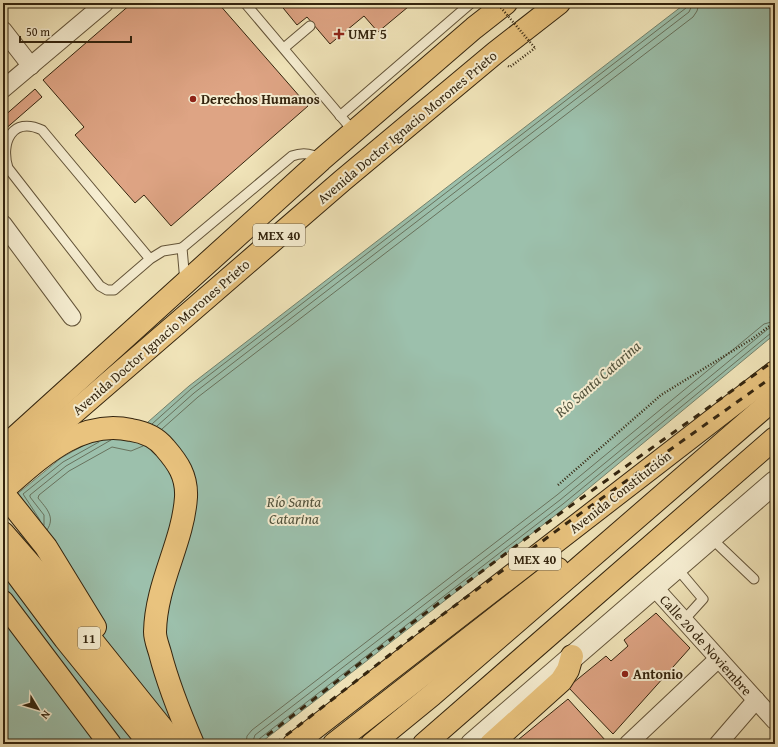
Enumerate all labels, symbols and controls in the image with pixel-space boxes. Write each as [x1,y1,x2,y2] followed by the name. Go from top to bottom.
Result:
[20,18,131,44] scale bar
[26,23,50,40] text: 50 m
[348,24,387,44] place label: UMF 5
[333,28,345,40] marker: UMF 5
[313,46,501,208] street label: Avenida Doctor Ignacio Morones Prieto
[201,89,320,109] place label: Derechos Humanos
[188,94,198,104] marker: Derechos Humanos
[253,224,305,246] road number: MEX 40
[68,254,254,420] street label: Avenida Doctor Ignacio Morones Prieto
[550,335,645,422] water label: Río Santa Catarina
[565,446,675,538] street label: Avenida Constitución
[266,491,321,529] water label: Río Santa Catarina
[509,548,561,570] road number: MEX 40
[655,590,757,700] street label: Calle 20 de Noviembre
[78,627,100,649] road number: 11
[633,664,684,684] place label: Antonio
[620,669,630,679] marker: Antonio
[18,689,58,729] north arrow
[37,707,54,723] text: N

